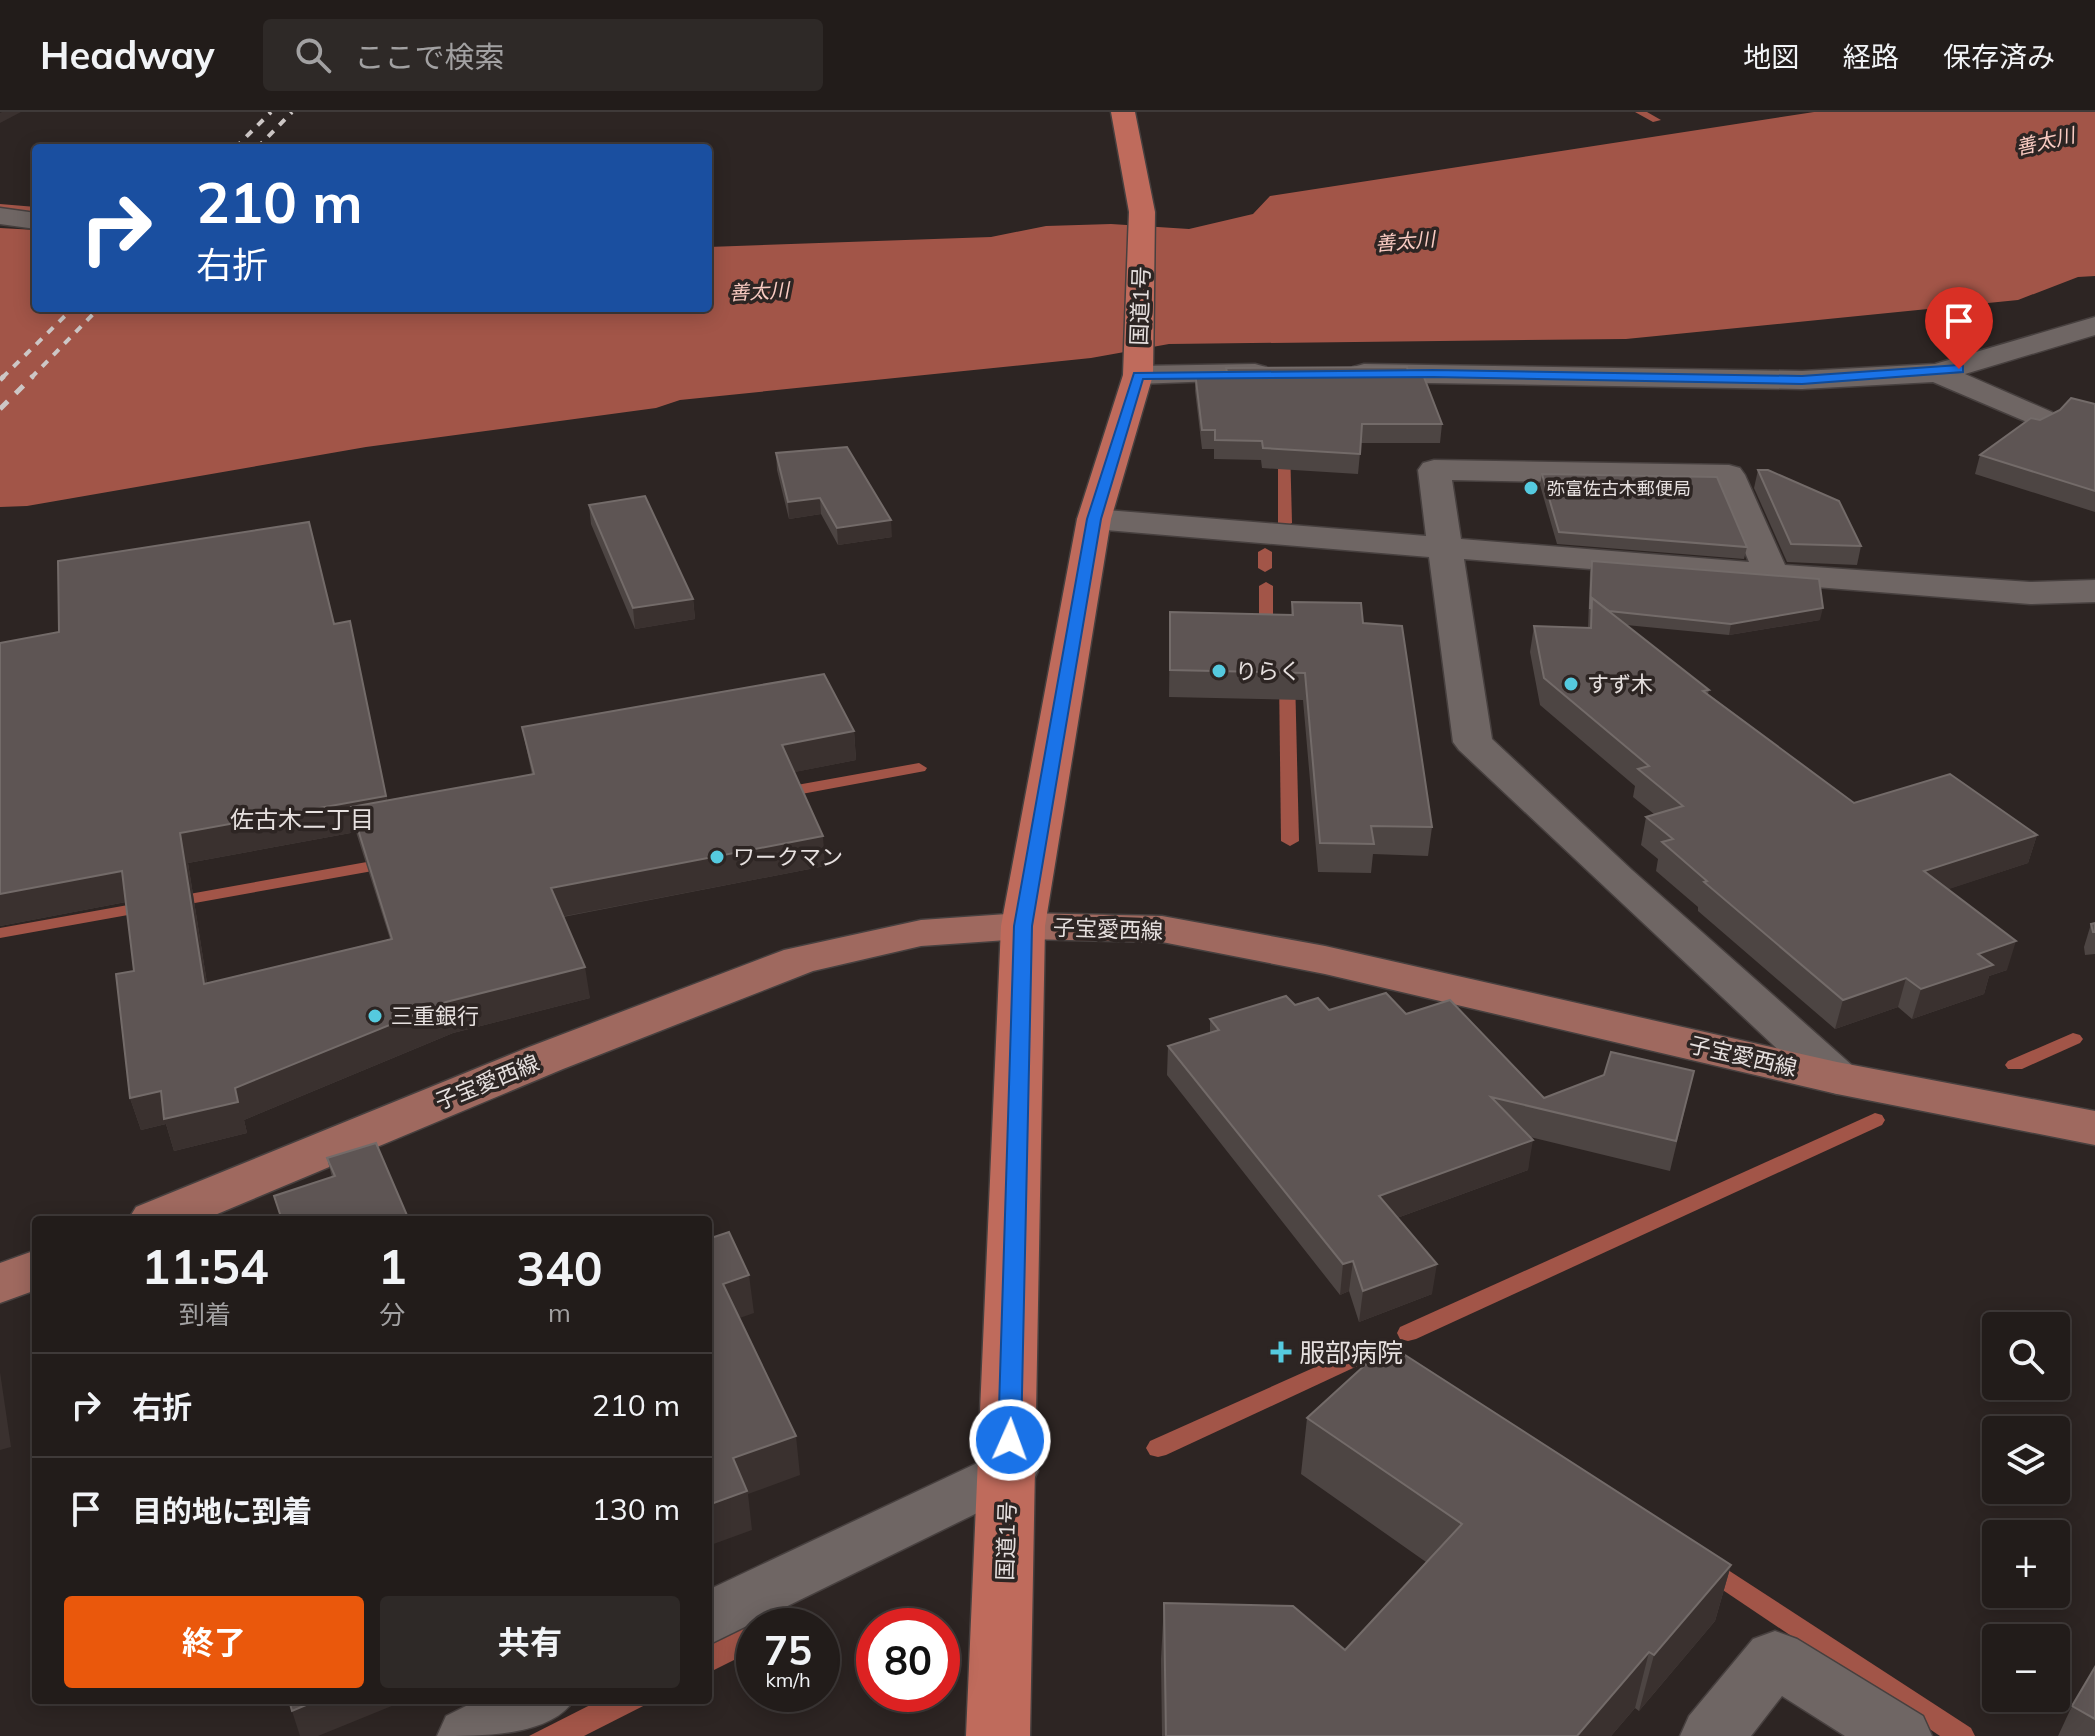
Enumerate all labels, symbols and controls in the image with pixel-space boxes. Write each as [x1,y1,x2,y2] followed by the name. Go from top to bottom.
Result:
[263,19,823,91] search box
[40,31,215,79] text: Headway
[291,33,335,77] icon: search
[355,38,505,76] text: ここで検索
[1743,39,1799,74] text: 地図
[1843,39,1899,74] text: 経路
[1943,39,2055,74] text: 保存済み
[2013,122,2079,160] water label: 善太川
[196,167,363,237] text: 210 m
[64,176,168,280] icon: right
[1374,226,1438,256] water label: 善太川
[196,242,268,287] text: 右折
[1125,266,1155,346] street label: 国道1号
[728,277,792,305] water label: 善太川
[1925,287,1993,369] pin
[1937,299,1981,343] icon: arrive
[1547,477,1691,500] place label: 弥富佐古木郵便局
[1522,479,1540,497] marker: 弥富佐古木郵便局
[1235,657,1301,685] place label: りらく
[1210,662,1228,680] marker: りらく
[1587,670,1653,698] place label: すず木
[1562,675,1580,693] marker: すず木
[230,804,374,834] district label: 佐古木二丁目
[733,843,843,871] place label: ワークマン
[708,848,726,866] marker: ワークマン
[1053,913,1163,945] street label: 子宝愛西線
[391,1002,479,1030] place label: 三重銀行
[366,1007,384,1025] marker: 三重銀行
[1686,1030,1800,1082] street label: 子宝愛西線
[431,1048,543,1116] street label: 子宝愛西線
[141,1236,269,1296] text: 11:54
[378,1236,407,1296] text: 1
[516,1238,603,1298] text: 340
[548,1296,571,1329] text: m
[179,1298,231,1331] text: 到着
[379,1298,405,1331] text: 分
[1982,1312,2070,1712] map controls
[1982,1312,2070,1400] button: search
[1299,1336,1403,1369] place label: 服部病院
[1270,1341,1292,1363] marker: 服部病院
[64,1383,108,1427] icon: right
[592,1386,680,1424] text: 210 m
[132,1388,192,1426] text: 右折
[968,1398,1052,1482] position arrow
[1982,1416,2070,1504] button: layers
[64,1487,108,1531] icon: arrive
[592,1490,680,1528] text: 130 m
[132,1492,312,1530] text: 目的地に到着
[991,1501,1021,1581] street label: 国道1号
[1982,1520,2070,1608] button: +
[64,1596,364,1688] button: 終了
[380,1596,680,1688] button: 共有
[856,1608,960,1712] speed limit sign: 80
[1982,1624,2070,1712] button: −
[764,1625,812,1675] text: 75
[765,1667,811,1692] text: km/h

